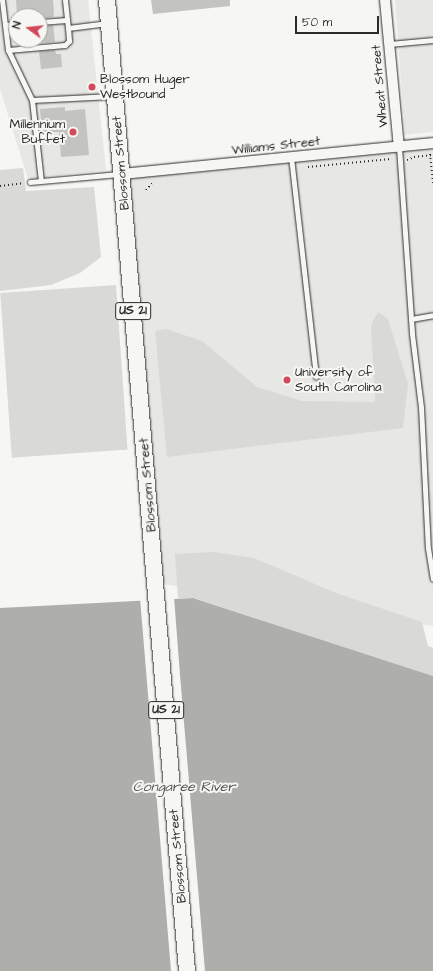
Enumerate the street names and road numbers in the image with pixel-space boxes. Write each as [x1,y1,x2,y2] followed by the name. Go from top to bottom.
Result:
[369,44,391,128] street label: Wheat Street
[109,115,133,211] street label: Blossom Street
[231,134,321,158] street label: Williams Street
[115,301,151,321] road number: US 21
[136,437,160,533] street label: Blossom Street
[148,700,184,720] road number: US 21
[166,808,190,904] street label: Blossom Street

